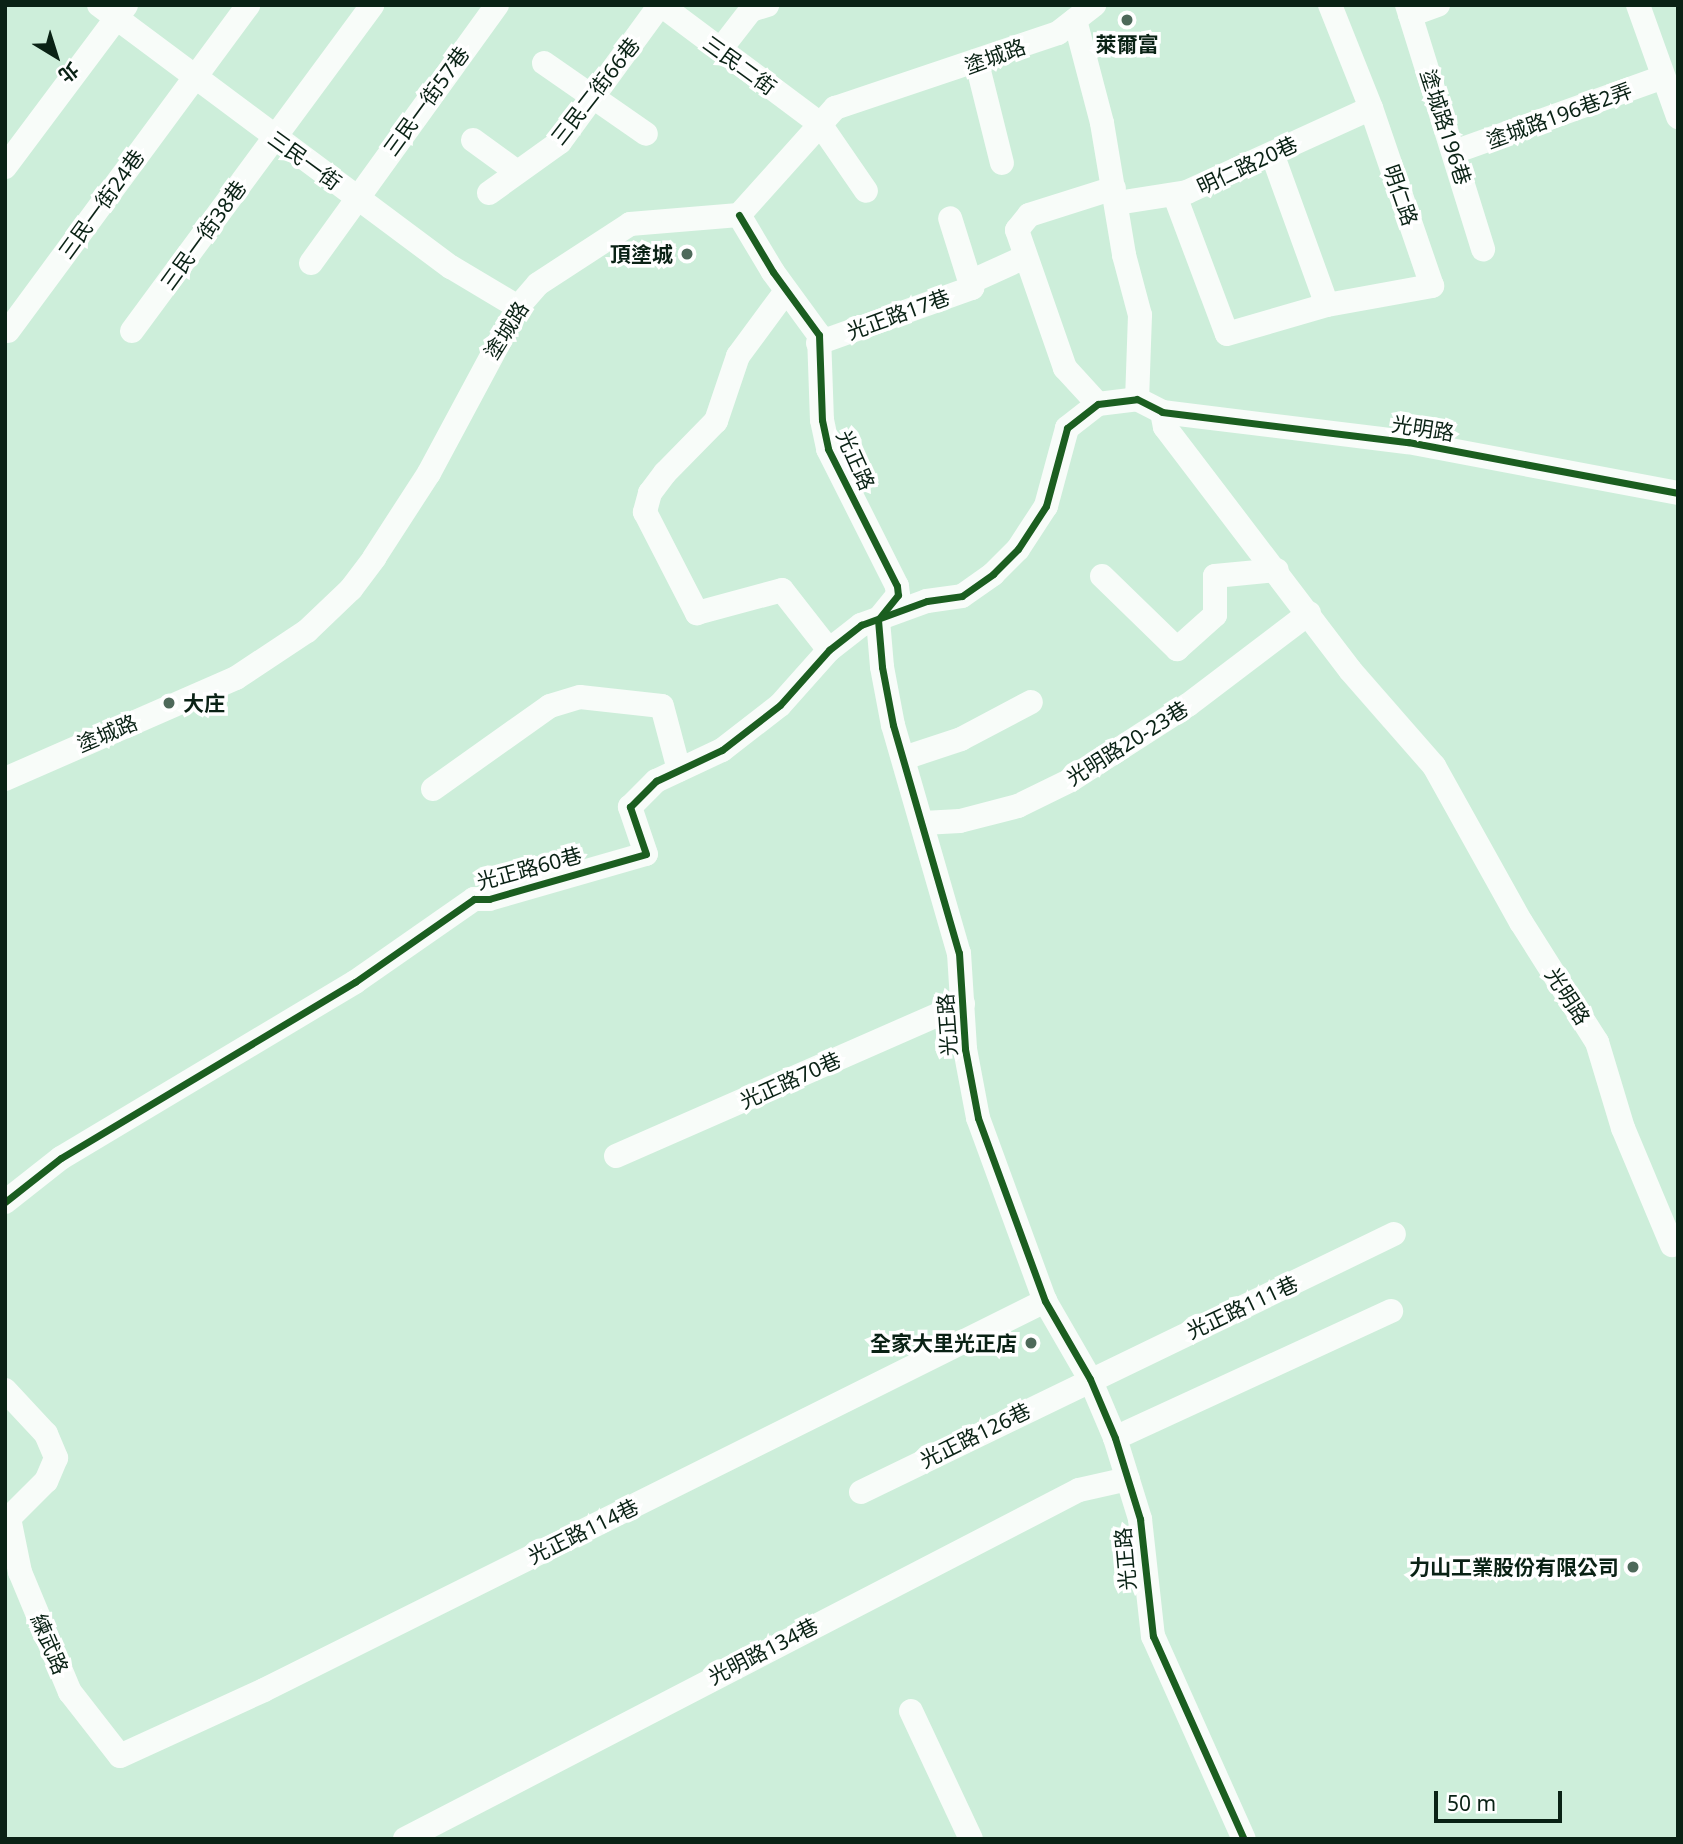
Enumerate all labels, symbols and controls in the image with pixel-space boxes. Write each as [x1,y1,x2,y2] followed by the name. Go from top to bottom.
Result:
[1119,12,1135,28] marker: 萊爾富
[21,21,91,91] north arrow
[699,30,781,100] street label: 三民二街
[1096,31,1158,57] place label: 萊爾富
[545,32,645,150] street label: 三民二街66巷
[961,33,1029,79] street label: 塗城路
[378,41,474,161] street label: 三民一街57巷
[53,56,84,89] text: 北
[1415,66,1477,188] street label: 塗城路196巷
[1483,77,1635,153] street label: 塗城路196巷2弄
[264,125,346,195] street label: 三民一街
[1193,131,1301,199] street label: 明仁路20巷
[53,144,149,264] street label: 三民一街24巷
[1379,161,1423,229] street label: 明仁路
[155,175,251,295] street label: 三民一街38巷
[610,241,673,267] place label: 頂塗城
[679,246,695,262] marker: 頂塗城
[843,284,953,344] street label: 光正路17巷
[479,297,533,363] street label: 塗城路
[1390,411,1456,445] street label: 光明路
[832,426,880,494] street label: 光正路
[183,690,225,716] place label: 大庄
[161,695,177,711] marker: 大庄
[1061,696,1193,790] street label: 光明路20-23巷
[73,709,141,757] street label: 塗城路
[474,842,584,894] street label: 光正路60巷
[1540,963,1596,1029] street label: 光明路
[932,993,962,1057] street label: 光正路
[736,1047,844,1113] street label: 光正路70巷
[1182,1270,1302,1344] street label: 光正路111巷
[870,1330,1017,1356] place label: 全家大里光正店
[1023,1335,1039,1351] marker: 全家大里光正店
[916,1397,1034,1473] street label: 光正路126巷
[524,1493,642,1569] street label: 光正路114巷
[1110,1527,1140,1591] street label: 光正路
[1409,1554,1619,1580] place label: 力山工業股份有限公司
[1625,1559,1641,1575] marker: 力山工業股份有限公司
[26,1610,74,1678] street label: 練武路
[704,1613,822,1689] street label: 光明路134巷
[1438,1778,1566,1822] scale bar
[1447,1789,1496,1817] text: 50 m

